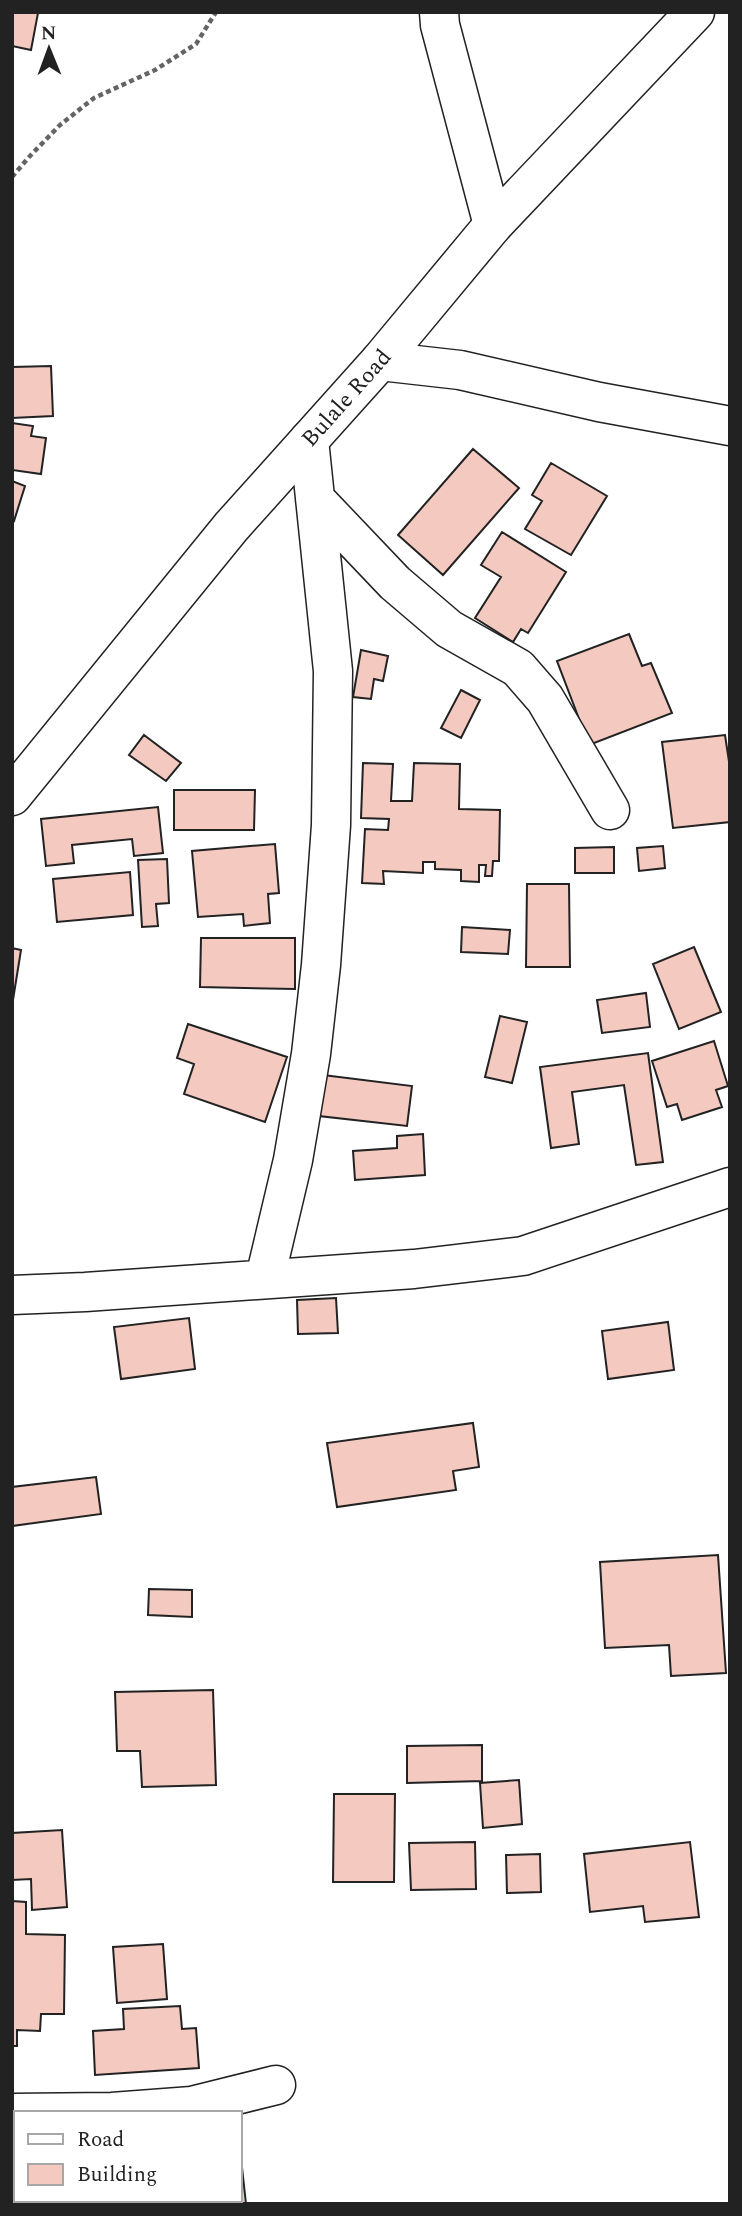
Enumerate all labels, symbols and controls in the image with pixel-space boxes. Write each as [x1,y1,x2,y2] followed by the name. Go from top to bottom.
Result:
[14,14,84,84] north arrow
[41,19,57,48] text: N
[293,341,400,455] street label: Bulale Road
[14,2111,242,2202] legend
[77,2124,124,2156] text: Road
[77,2159,157,2191] text: Building

